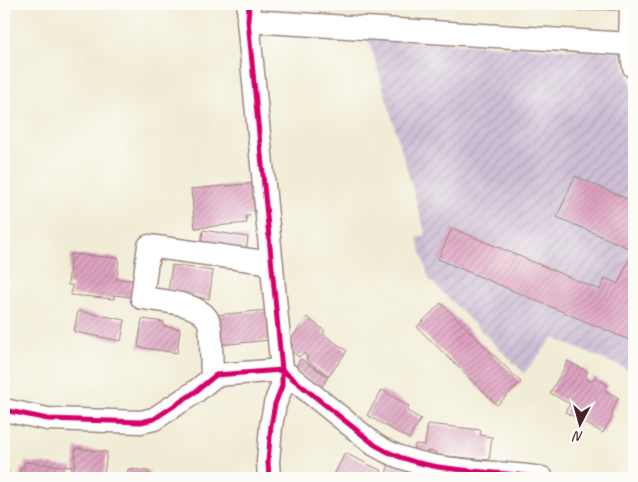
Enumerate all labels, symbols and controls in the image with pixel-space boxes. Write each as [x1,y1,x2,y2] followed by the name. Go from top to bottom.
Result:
[556,400,606,450] north arrow
[571,427,584,445] text: N

